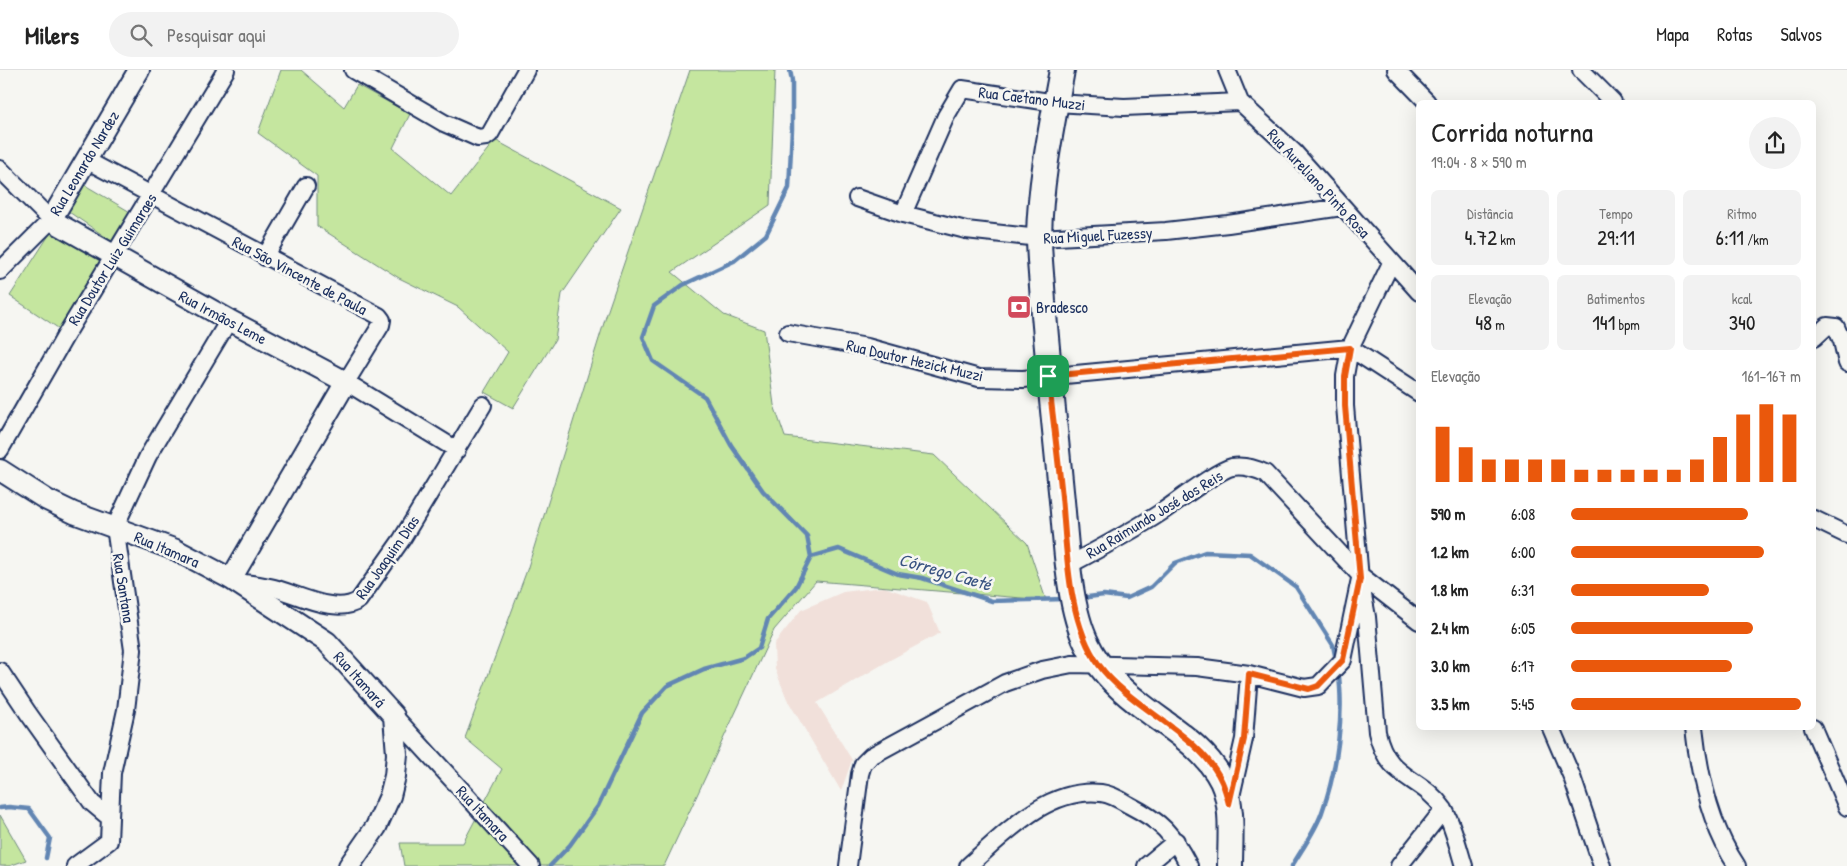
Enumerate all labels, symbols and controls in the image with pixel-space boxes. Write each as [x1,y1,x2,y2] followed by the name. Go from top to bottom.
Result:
[109,12,459,57] search box
[25,19,79,51] text: Milers
[127,21,155,49] icon: search
[167,22,266,48] text: Pesquisar aqui
[1656,22,1689,47] text: Mapa
[1717,22,1753,47] text: Rotas
[1781,22,1822,47] text: Salvos
[977,81,1087,115] street label: Rua Caetano Muzzi
[44,106,124,220] street label: Rua Leonardo Nardez
[1431,113,1593,151] text: Corrida noturna
[1749,117,1801,169] button: share
[1262,124,1376,242] street label: Rua Aureliano Pinto Rosa
[1431,151,1527,173] text: 19:04 · 8 × 590 m
[62,189,162,329] street label: Rua Doutor Luiz Guimaraes
[1467,204,1513,223] text: Distância
[1599,204,1633,223] text: Tempo
[1727,204,1757,223] text: Ritmo
[1043,221,1153,249] street label: Rua Miguel Fuzessy
[1464,223,1497,252] text: 4.72
[1597,223,1635,252] text: 29:11
[1716,223,1744,252] text: 6:11
[229,230,371,320] street label: Rua São Vincente de Paula
[1497,230,1516,249] text: km
[1744,230,1768,249] text: /km
[175,285,271,350] street label: Rua Irmãos Leme
[1468,289,1512,308] text: Elevação
[1587,289,1645,308] text: Batimentos
[1732,289,1752,308] text: kcal
[1006,294,1032,320] bank icon: Bradesco
[1036,296,1089,318] place label: Bradesco
[1475,308,1492,337] text: 48
[1592,308,1615,337] text: 141
[1729,308,1755,337] text: 340
[1492,315,1505,334] text: m
[1615,315,1640,334] text: bpm
[844,334,986,386] street label: Rua Doutor Hezick Muzzi
[1027,355,1069,397] pin
[1034,362,1062,390] icon: arrive
[1431,365,1480,387] text: Elevação
[1742,365,1801,387] text: 161–167 m
[1081,464,1227,564] street label: Rua Raimundo José dos Reis
[1431,503,1465,525] text: 590 m
[1511,503,1535,525] text: 6:08
[350,511,424,603] street label: Rua Joaquim Dias
[131,525,203,573] street label: Rua Itamara
[1431,541,1469,563] text: 1.2 km
[1511,541,1535,563] text: 6:00
[896,546,995,597] water label: Córrego Caeté
[108,552,140,624] street label: Rua Santana
[1431,579,1468,601] text: 1.8 km
[1511,579,1534,601] text: 6:31
[1431,617,1469,639] text: 2.4 km
[1511,617,1535,639] text: 6:05
[329,646,391,712] street label: Rua Itamará
[1431,655,1470,677] text: 3.0 km
[1511,655,1535,677] text: 6:17
[1431,693,1470,715] text: 3.5 km
[1511,693,1534,715] text: 5:45
[452,780,514,846] street label: Rua Itamara

